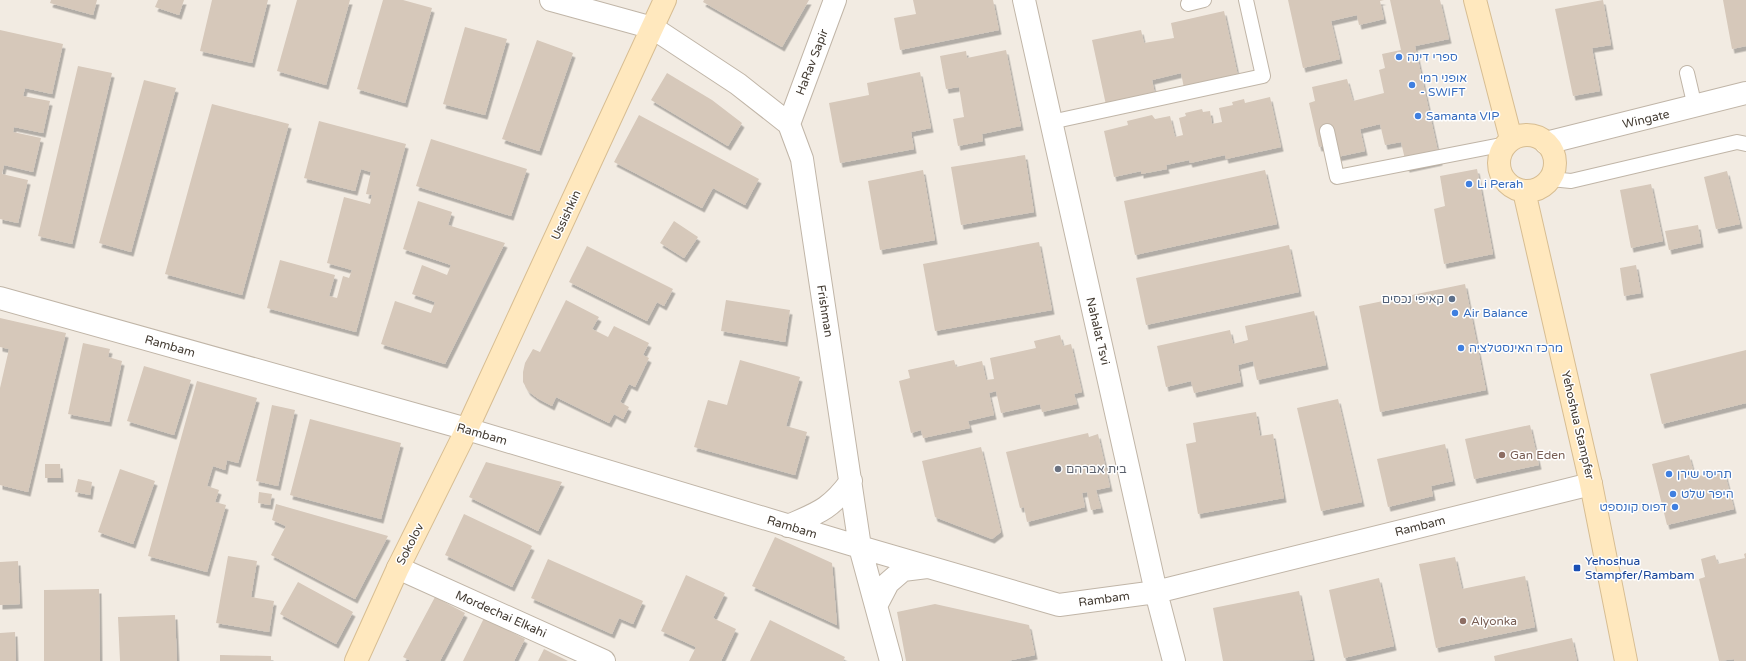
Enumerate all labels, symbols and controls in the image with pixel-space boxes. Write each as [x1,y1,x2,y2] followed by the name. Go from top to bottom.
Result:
[793,27,831,97] street label: HaRav Sapir
[1407,50,1458,64] place label: ספרי דינה
[1394,52,1404,62] marker: ספרי דינה
[1420,71,1467,99] place label: אופני רמי - SWIFT
[1407,80,1417,90] marker: אופני רמי - SWIFT
[1621,107,1671,131] street label: Wingate
[1426,109,1499,123] place label: Samanta VIP
[1413,111,1423,121] marker: Samanta VIP
[1477,177,1523,191] place label: Li Perah
[1464,179,1474,189] marker: Li Perah
[548,188,584,242] street label: Ussishkin
[814,284,836,338] street label: Frishman
[1382,292,1444,306] place label: קאיפי נכסים
[1447,294,1457,304] marker: קאיפי נכסים
[1083,296,1113,366] street label: Nahalat Tsvi
[1463,306,1528,320] place label: Air Balance
[1450,308,1460,318] marker: Air Balance
[143,332,197,360] street label: Rambam
[1469,341,1563,355] place label: מרכז האינסטלציה
[1456,343,1466,353] marker: מרכז האינסטלציה
[1559,369,1597,481] street label: Yehoshua Stampfer
[455,420,509,448] street label: Rambam
[1510,448,1565,462] place label: Gan Eden
[1497,450,1507,460] marker: Gan Eden
[1066,462,1127,476] place label: בית אברהם
[1053,464,1063,474] marker: בית אברהם
[1677,467,1732,481] place label: תריסי שירן
[1664,469,1674,479] marker: תריסי שירן
[1681,487,1734,501] place label: היפר שלט
[1668,489,1678,499] marker: היפר שלט
[1599,500,1667,514] place label: דפוס קונספט
[1670,502,1680,512] marker: דפוס קונספט
[765,513,819,541] street label: Rambam
[1393,513,1447,539] street label: Rambam
[394,520,427,567] street label: Sokolov
[1585,554,1695,582] place label: Yehoshua Stampfer/Rambam
[1572,563,1582,573] marker: Yehoshua Stampfer/Rambam
[453,588,549,640] street label: Mordechai Elkahi
[1077,588,1131,610] street label: Rambam
[1471,614,1517,628] place label: Alyonka
[1458,616,1468,626] marker: Alyonka

